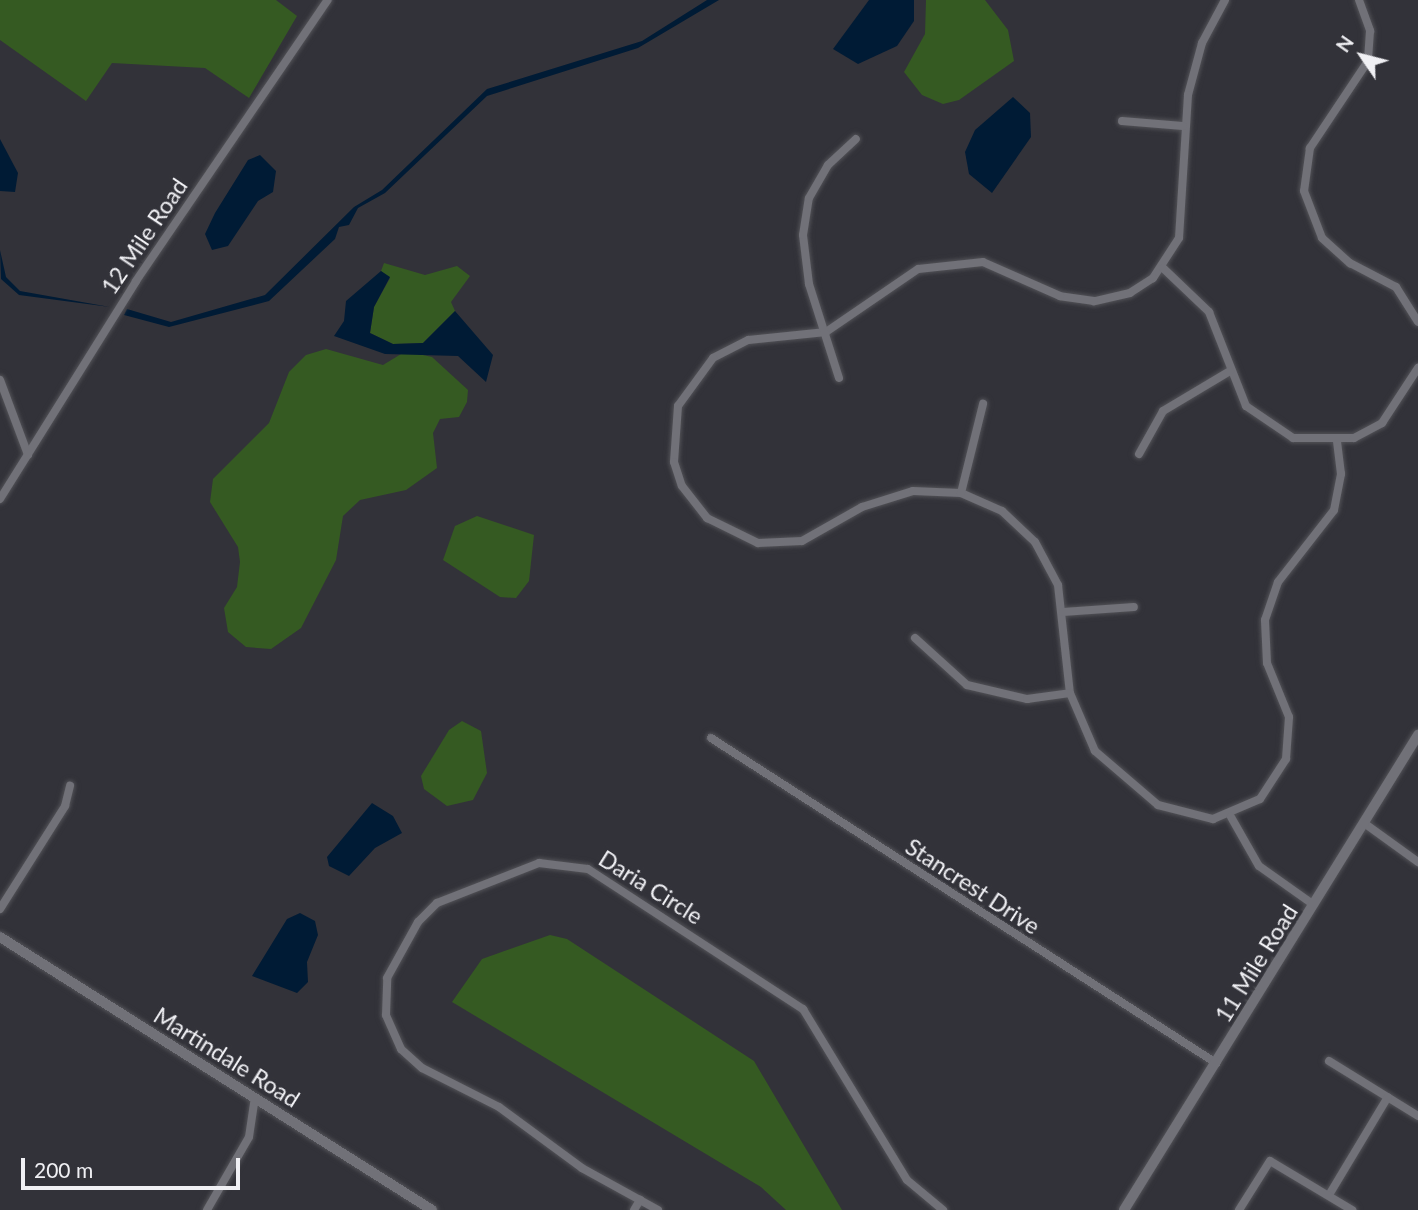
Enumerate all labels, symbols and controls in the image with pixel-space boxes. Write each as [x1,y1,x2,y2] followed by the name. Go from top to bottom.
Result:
[1327,21,1397,91] north arrow
[1331,31,1358,56] text: N
[95,173,193,299] street label: 12 Mile Road
[901,832,1045,940] street label: Stancrest Drive
[594,844,708,930] street label: Daria Circle
[1209,899,1303,1027] street label: 11 Mile Road
[149,1001,305,1113] street label: Martindale Road
[24,1144,243,1188] scale bar
[34,1157,93,1182] text: 200 m

